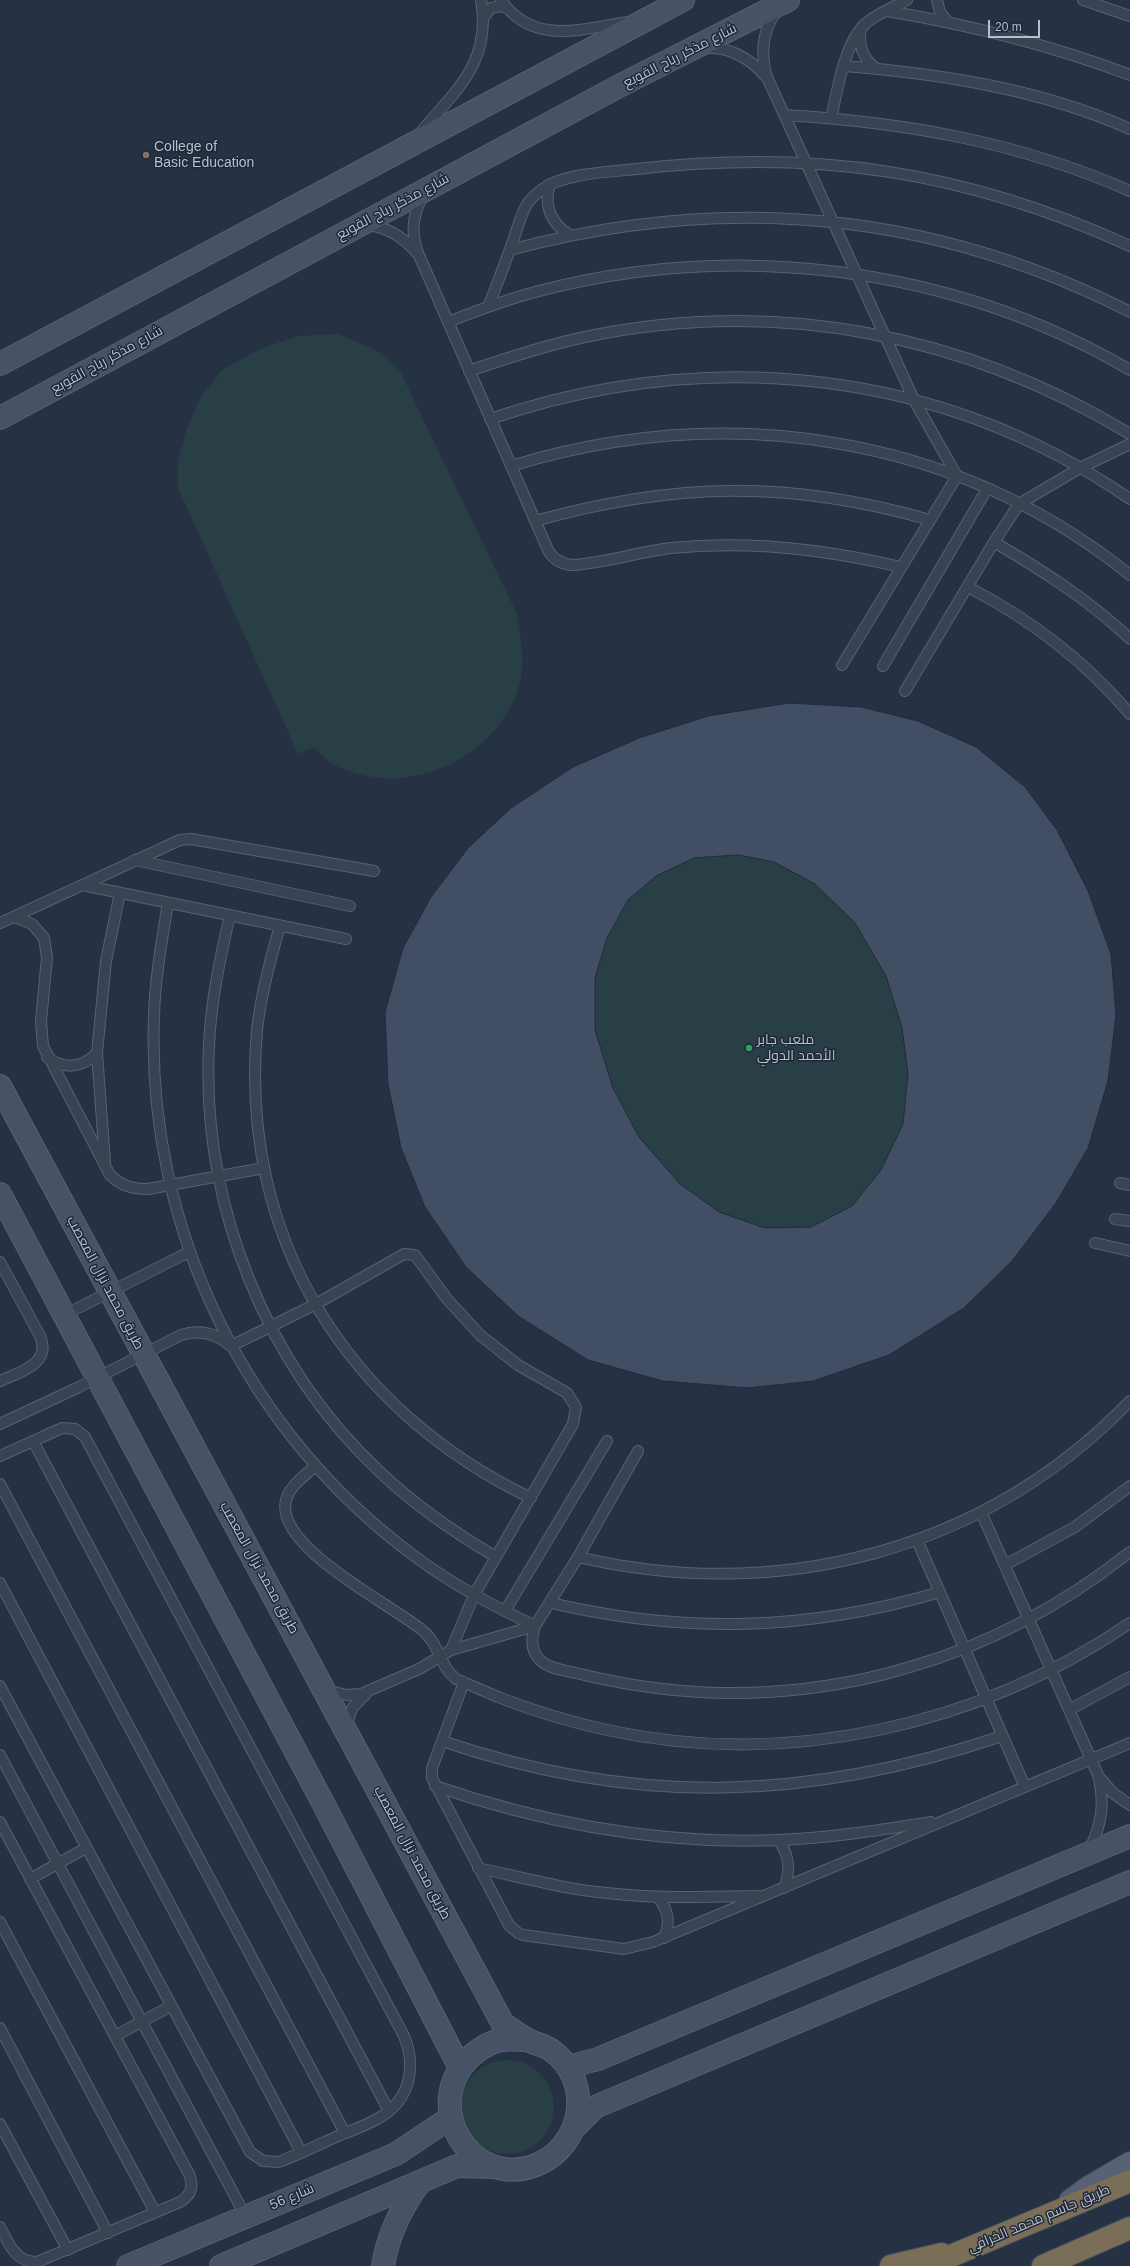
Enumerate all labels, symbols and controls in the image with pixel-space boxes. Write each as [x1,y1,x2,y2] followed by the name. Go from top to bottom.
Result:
[990,12,1042,38] scale bar
[620,20,740,92] street label: شارع مذكر رباح القوبع
[995,20,1022,34] text: 20 m
[154,139,254,172] place label: College of Basic Education
[141,150,151,160] marker: College of Basic Education
[334,170,452,244] street label: شارع مذكر رباح القوبع
[48,322,166,398] street label: شارع مذكر رباح القوبع
[757,1032,835,1064] place label: ملعب جابر الأحمد الدولي
[744,1043,754,1053] marker: ملعب جابر الأحمد الدولي
[63,1214,147,1352] street label: طريق محمد نزال المعصب
[216,1499,302,1637] street label: طريق محمد نزال المعصب
[370,1784,454,1922] street label: طريق محمد نزال المعصب
[267,2180,317,2214] street label: شارع 56
[965,2181,1113,2257] street label: طريق جاسم محمد الخرافي

